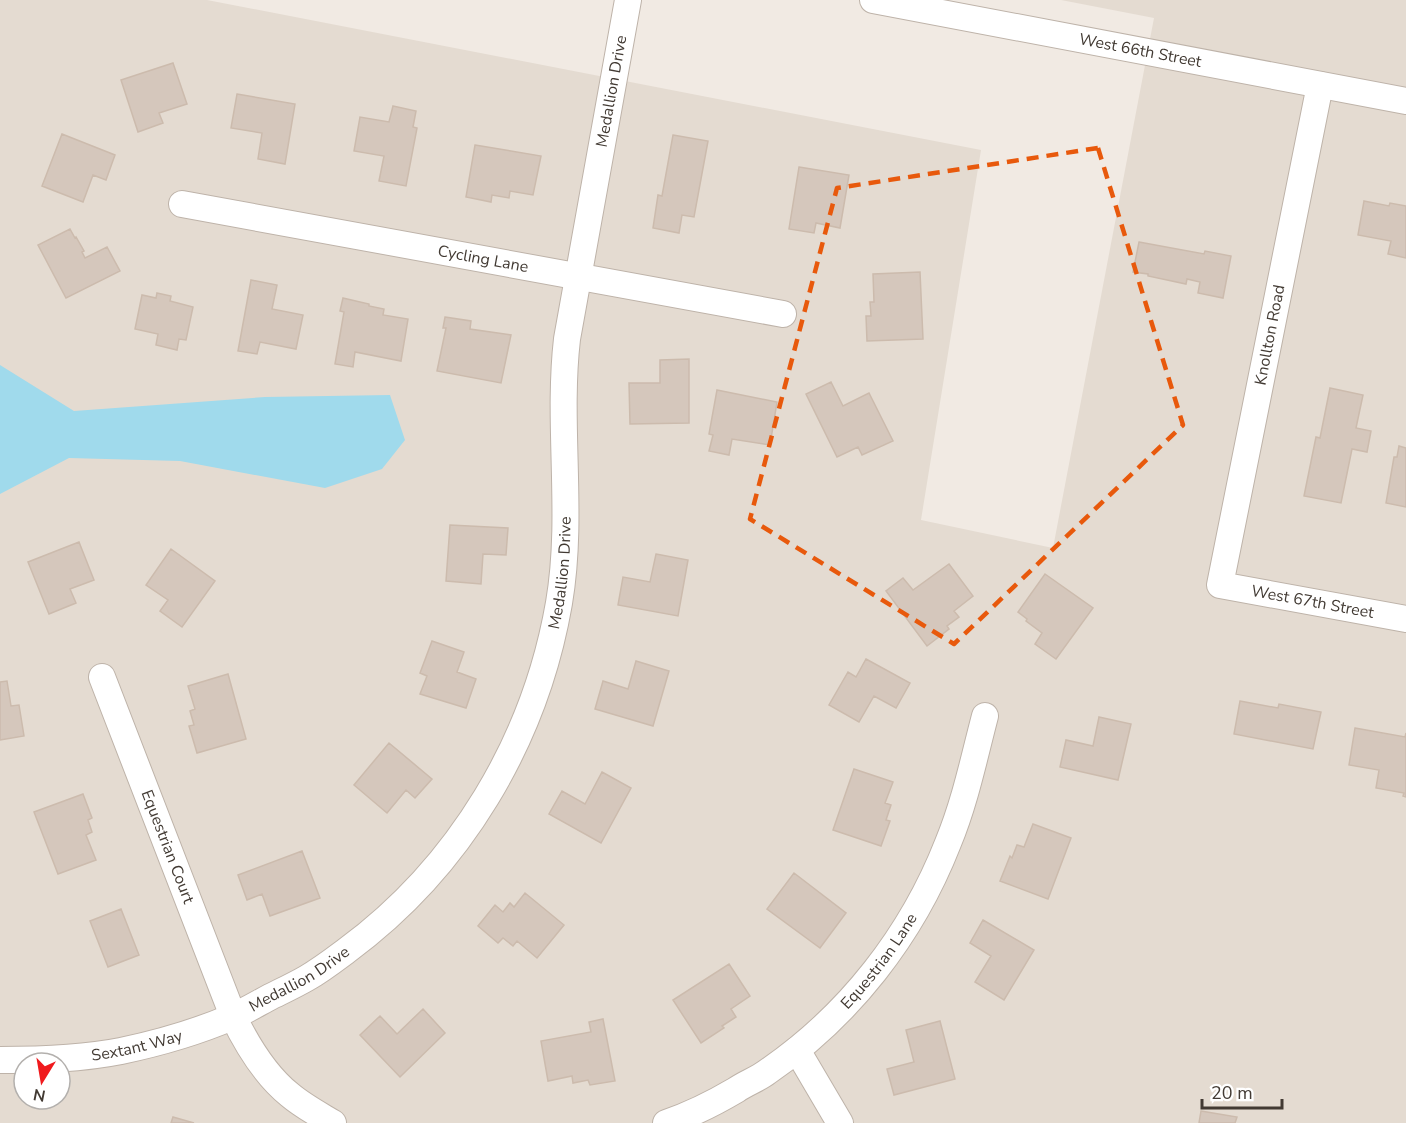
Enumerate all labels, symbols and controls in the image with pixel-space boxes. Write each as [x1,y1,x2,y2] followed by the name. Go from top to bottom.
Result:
[1077,28,1204,73] street label: West 66th Street
[591,34,632,149] street label: Medallion Drive
[436,240,530,278] street label: Cycling Lane
[1249,283,1291,387] street label: Knollton Road
[543,516,577,631] street label: Medallion Drive
[1249,580,1376,624] street label: West 67th Street
[136,787,200,907] street label: Equestrian Court
[836,909,923,1014] street label: Equestrian Lane
[245,941,354,1017] street label: Medallion Drive
[90,1025,186,1067] street label: Sextant Way
[12,1051,72,1111] north arrow
[1202,1072,1282,1110] scale bar
[1211,1081,1253,1105] text: 20 m
[31,1083,47,1107] text: N

